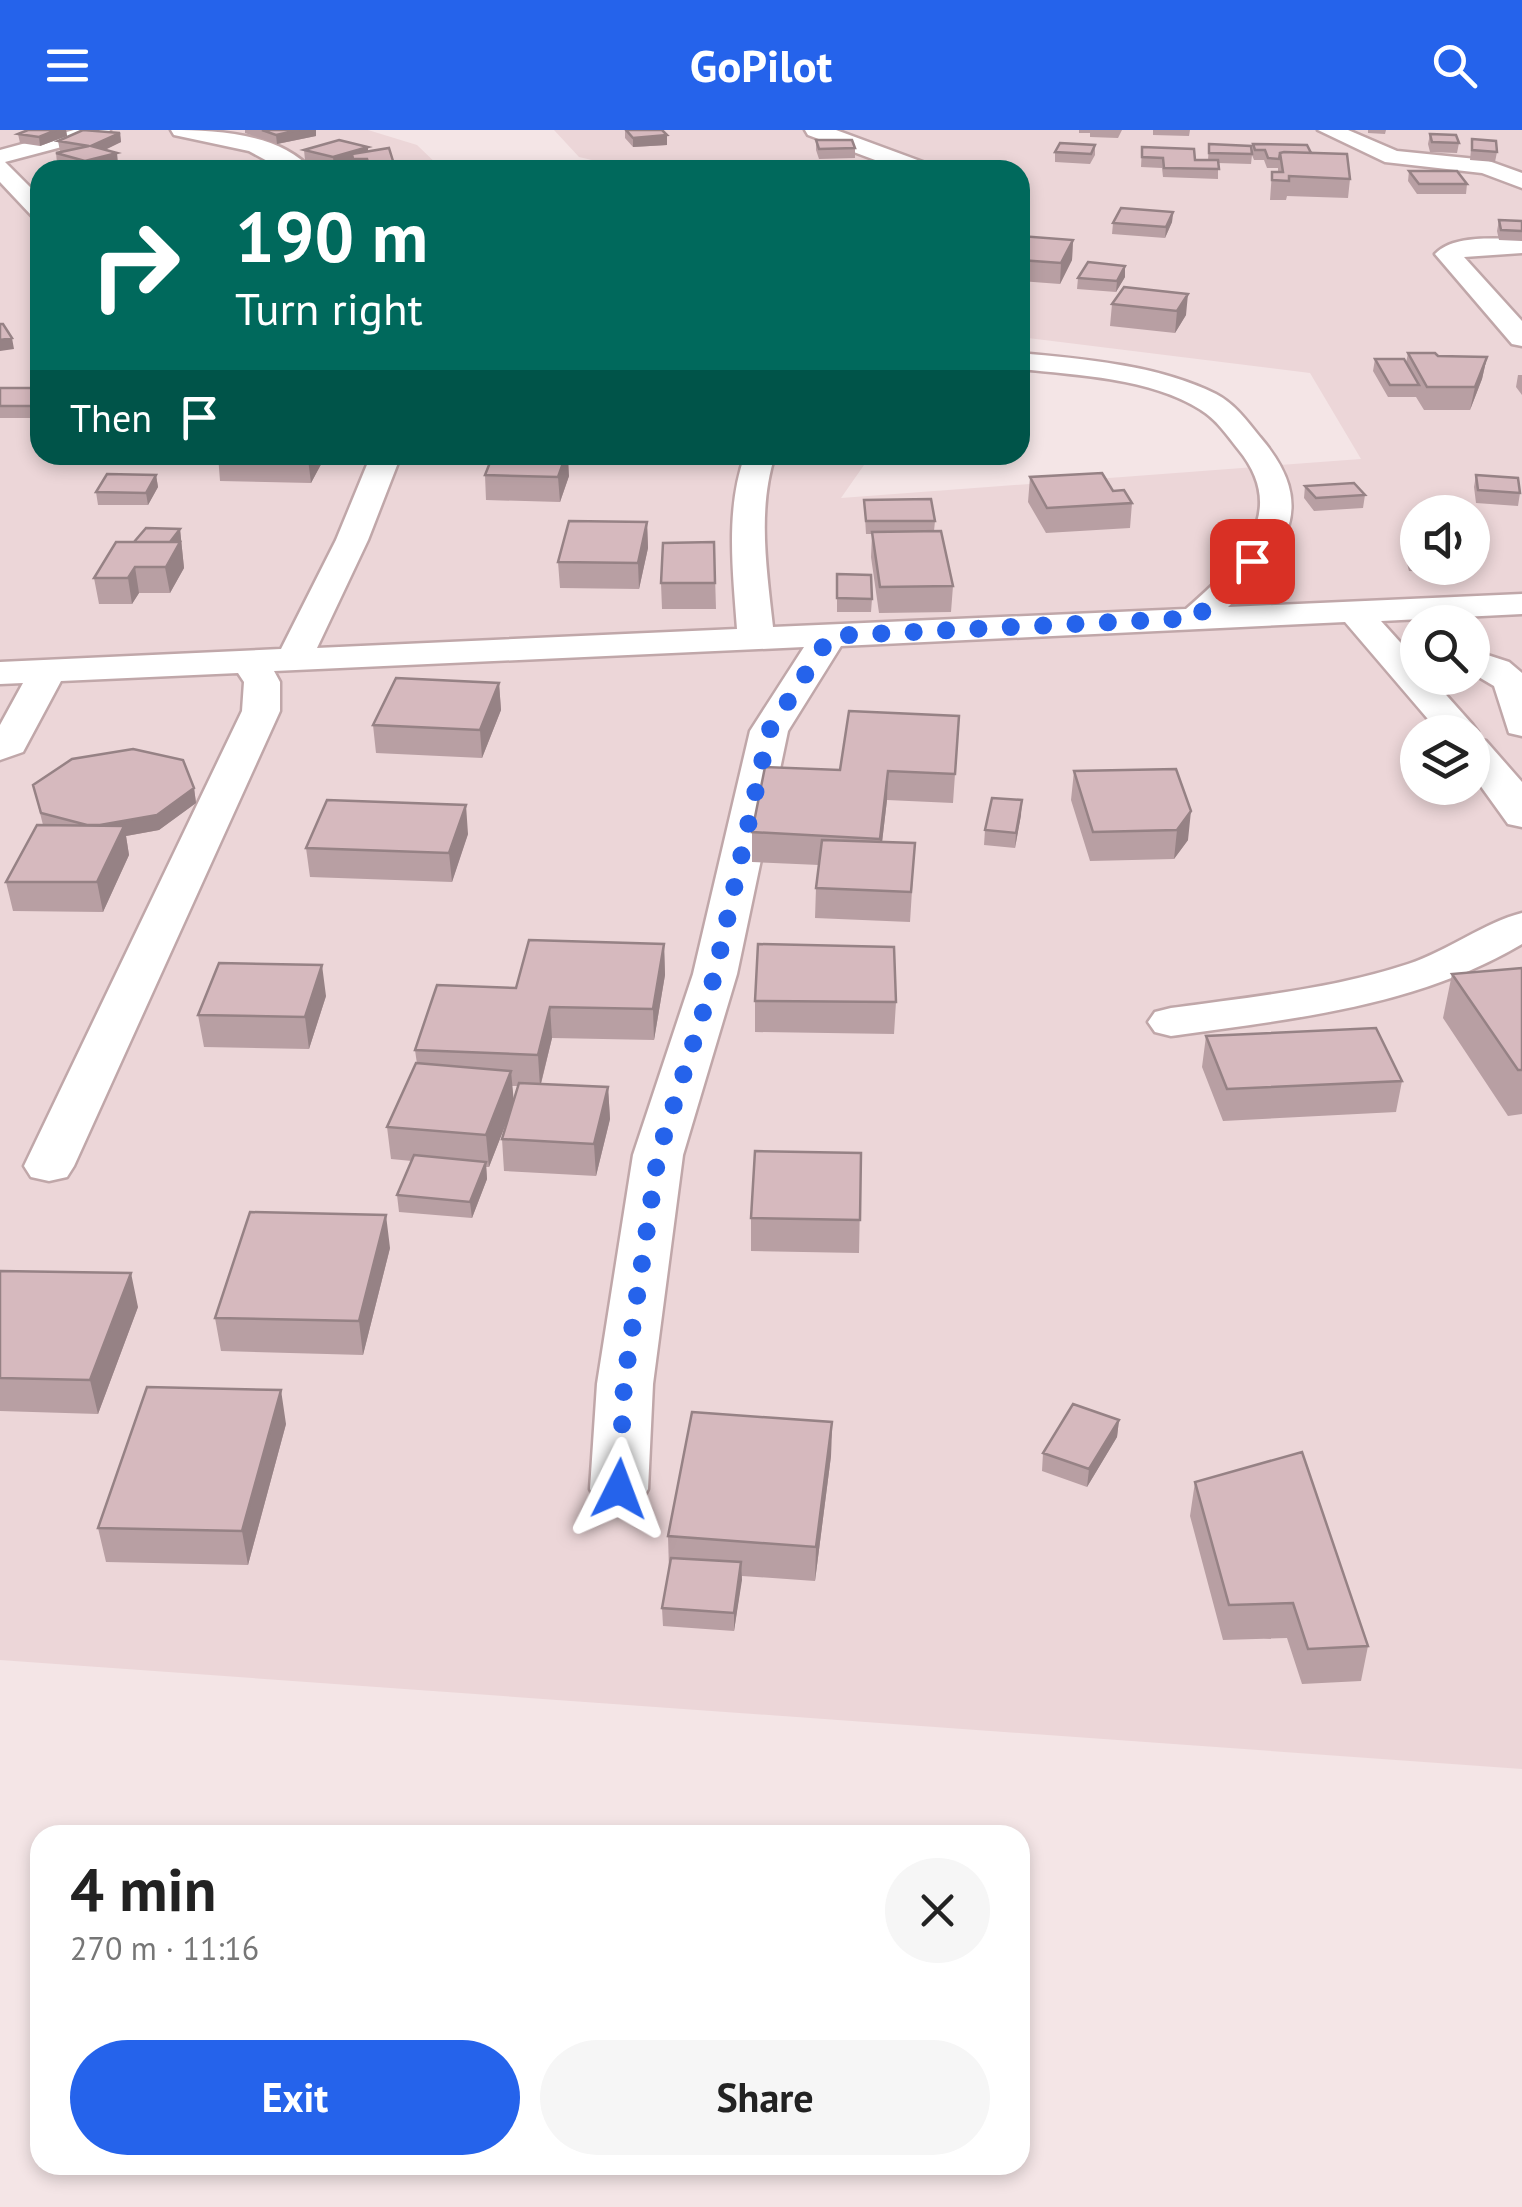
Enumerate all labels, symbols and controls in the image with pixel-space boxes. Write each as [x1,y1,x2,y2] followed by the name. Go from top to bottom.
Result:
[690,36,832,94] text: GoPilot
[40,38,95,93] icon: menu
[1427,38,1482,93] icon: search
[235,191,428,281] text: 190 m
[70,200,200,330] icon: right
[235,279,423,337] text: Turn right
[172,390,227,445] icon: arrive
[70,393,152,442] text: Then
[1400,495,1490,805] map controls
[1400,495,1490,585] button: sound
[1210,519,1295,604] pin
[1225,534,1280,589] icon: arrive
[1400,605,1490,695] button: search
[1400,715,1490,805] button: layers
[567,1437,671,1541] position arrow
[70,1850,216,1928] text: 4 min
[885,1858,990,1963] button: close
[70,1927,259,1969] text: 270 m · 11:16
[70,2040,520,2155] button: Exit
[540,2040,990,2155] button: Share

